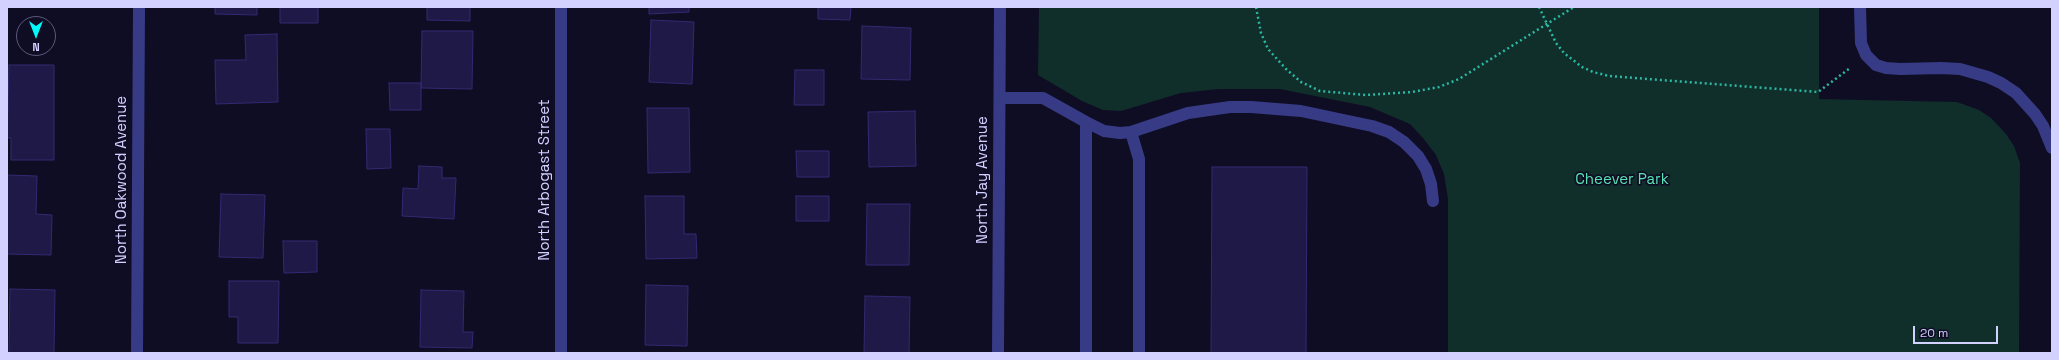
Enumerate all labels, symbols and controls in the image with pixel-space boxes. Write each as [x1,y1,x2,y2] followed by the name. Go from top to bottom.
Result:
[16,16,56,56] north arrow
[32,40,40,54] text: N
[113,96,131,264] street label: North Oakwood Avenue
[536,99,554,261] street label: North Arbogast Street
[974,116,992,244] street label: North Jay Avenue
[1575,171,1669,189] park label: Cheever Park
[1915,318,2000,344] scale bar
[1920,325,1948,341] text: 20 m

